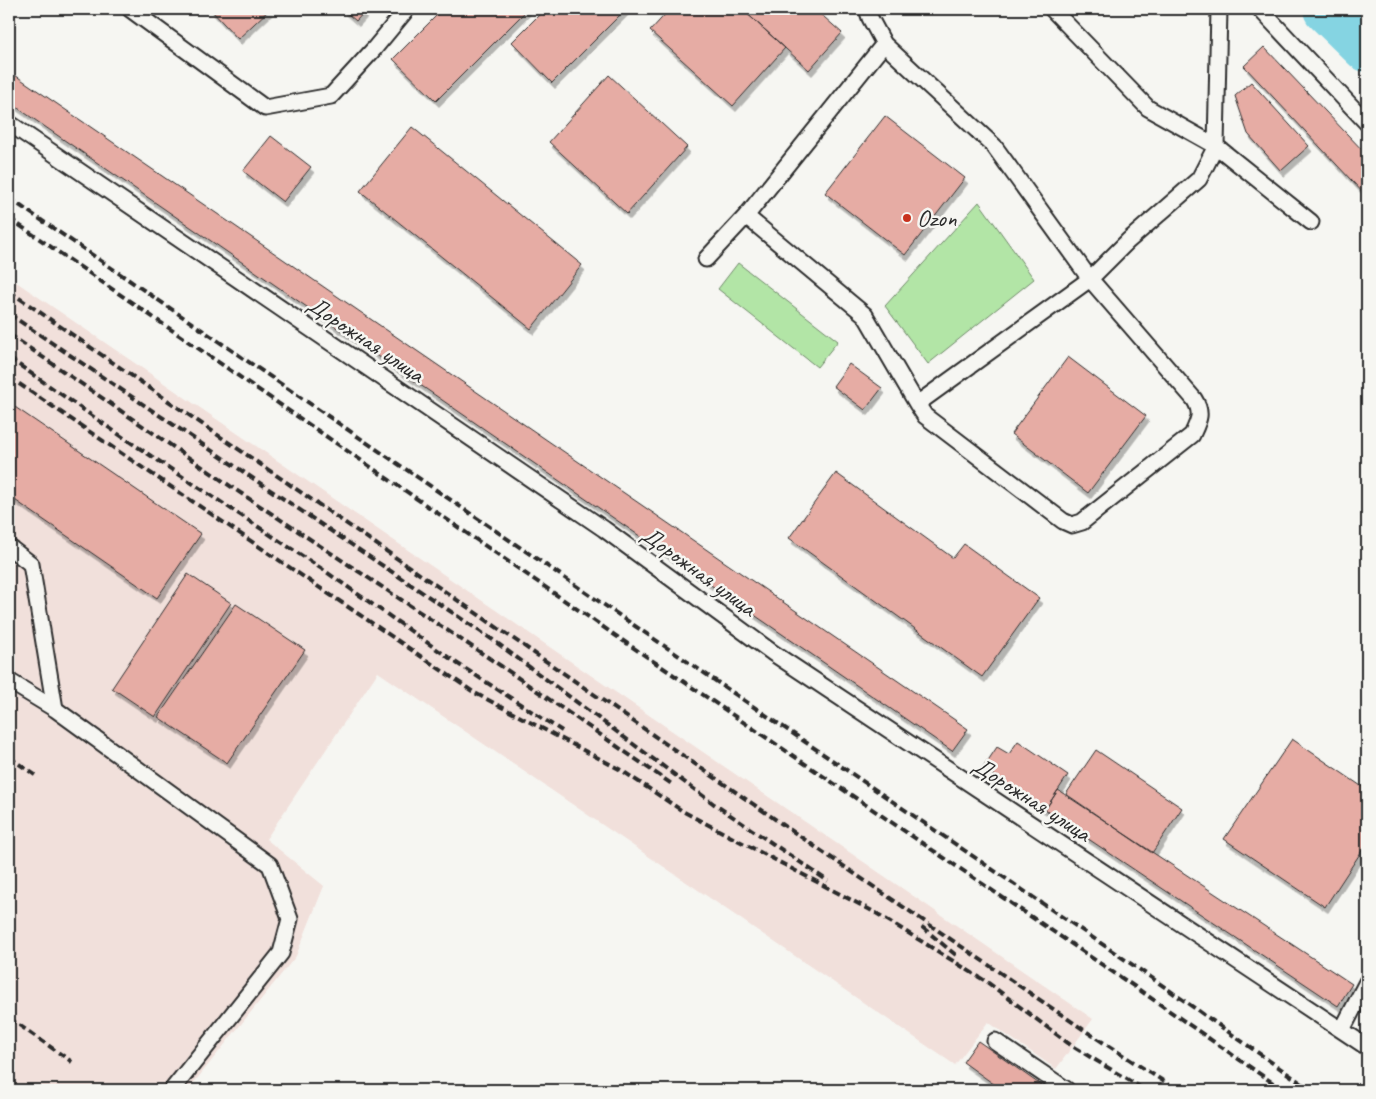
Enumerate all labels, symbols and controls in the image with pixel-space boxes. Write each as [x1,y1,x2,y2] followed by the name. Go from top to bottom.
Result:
[917,203,957,233] place label: Ozon
[901,212,913,224] marker: Ozon
[302,289,432,390] street label: Дорожная улица
[636,519,764,624] street label: Дорожная улица
[967,750,1098,849] street label: Дорожная улица

